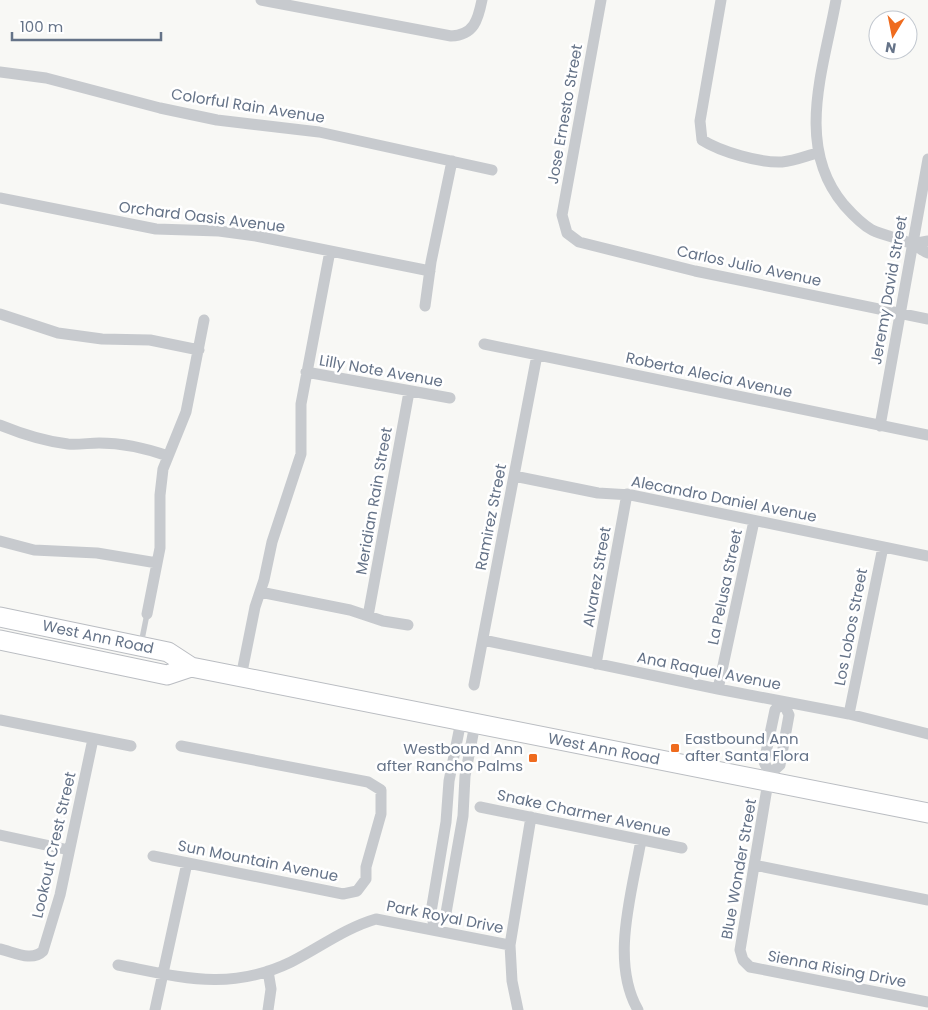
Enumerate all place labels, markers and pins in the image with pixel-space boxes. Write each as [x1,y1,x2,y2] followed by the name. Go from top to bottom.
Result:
[685,728,809,766] place label: Eastbound Ann after Santa Flora
[377,738,523,776] place label: Westbound Ann after Rancho Palms
[669,742,681,754] marker: Eastbound Ann after Santa Flora
[527,752,539,764] marker: Westbound Ann after Rancho Palms

